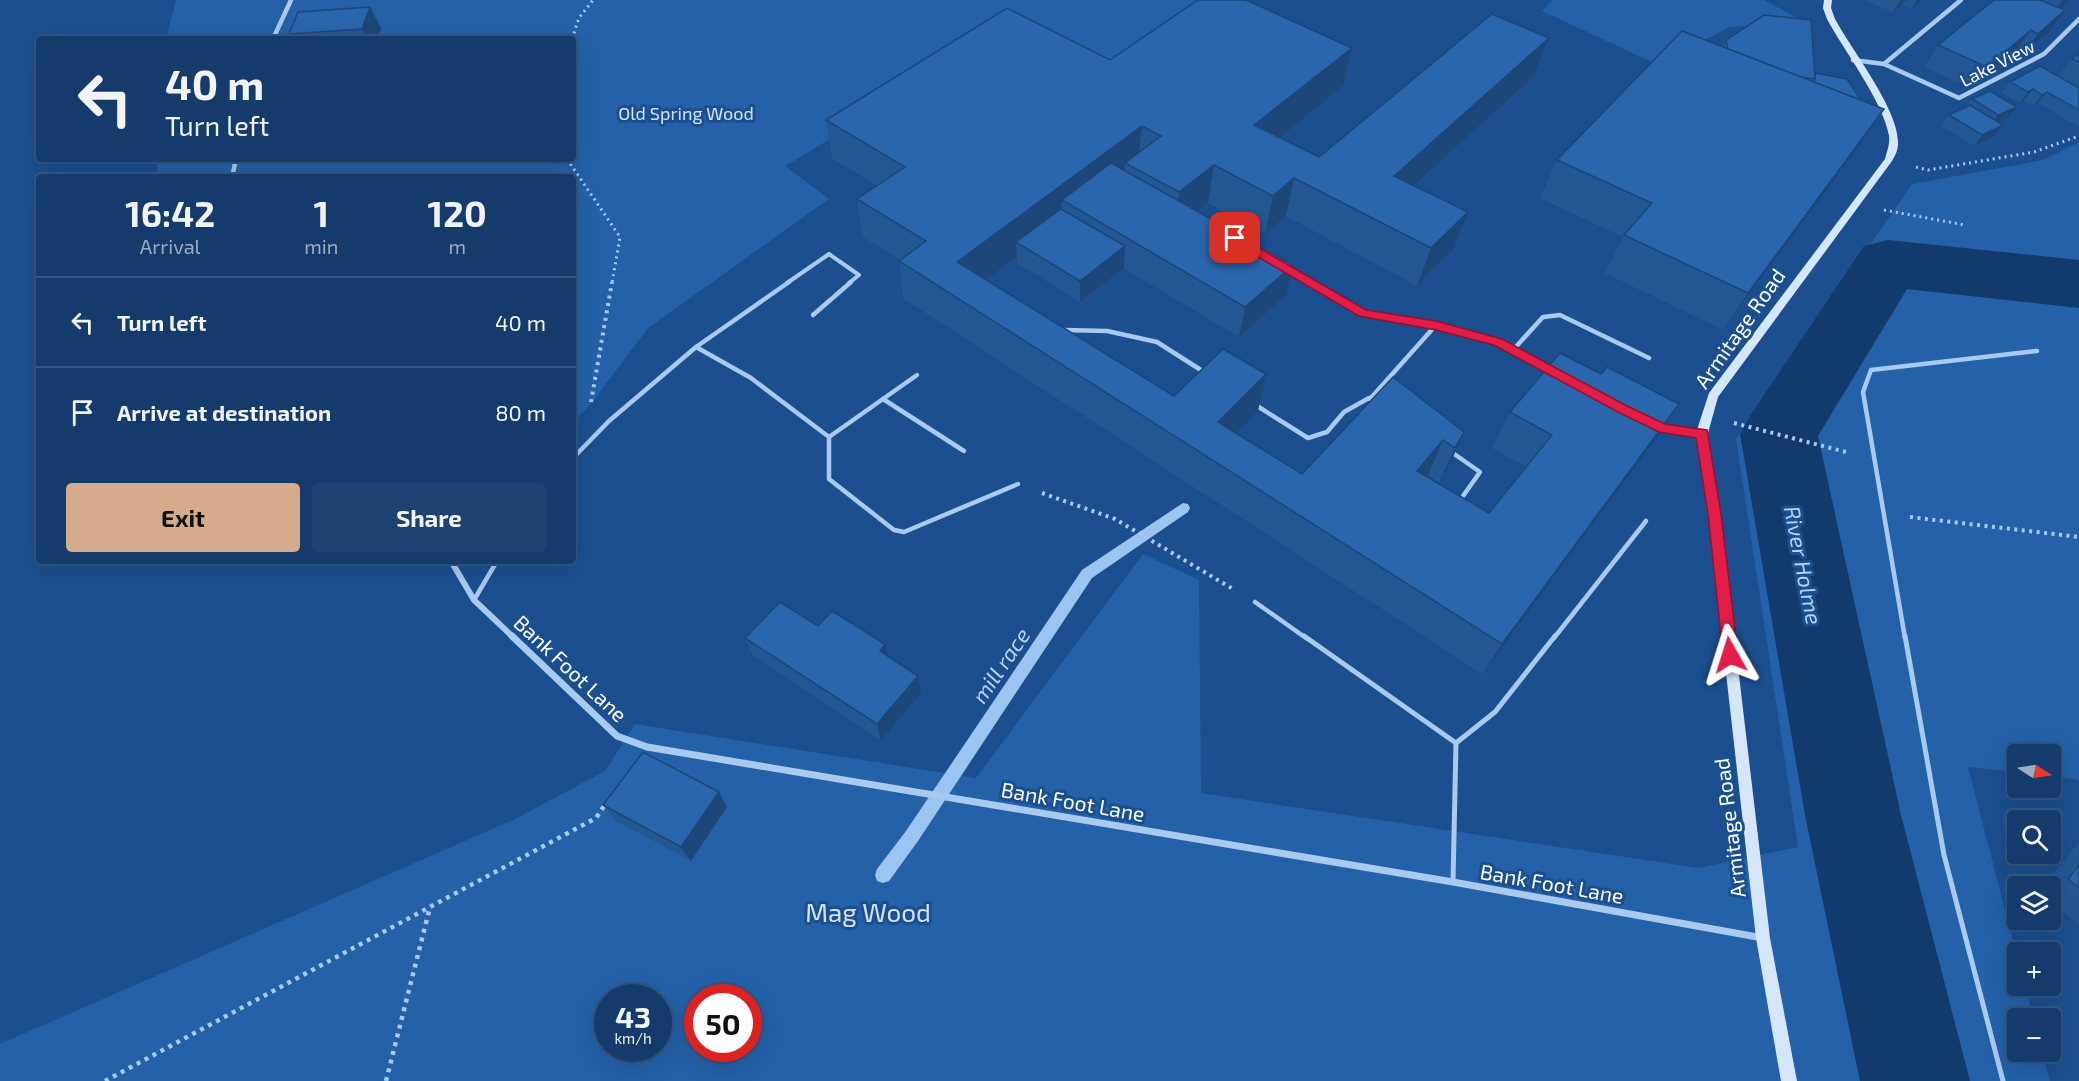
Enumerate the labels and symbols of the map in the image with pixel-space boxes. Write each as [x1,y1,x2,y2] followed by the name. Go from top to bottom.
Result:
[1956,35,2038,91] street label: Lake View
[618,102,754,124] park label: Old Spring Wood
[1209,212,1260,263] pin
[1688,263,1790,393] street label: Armitage Road
[1780,504,1828,627] water label: River Holme
[509,609,633,727] street label: Bank Foot Lane
[965,622,1035,708] water label: mill race
[1698,623,1762,687] position arrow
[2007,744,2061,798] north arrow
[1708,757,1750,899] street label: Armitage Road
[999,776,1147,826] street label: Bank Foot Lane
[1478,858,1626,908] street label: Bank Foot Lane
[805,896,931,927] park label: Mag Wood
[684,984,762,1062] speed limit sign: 50

